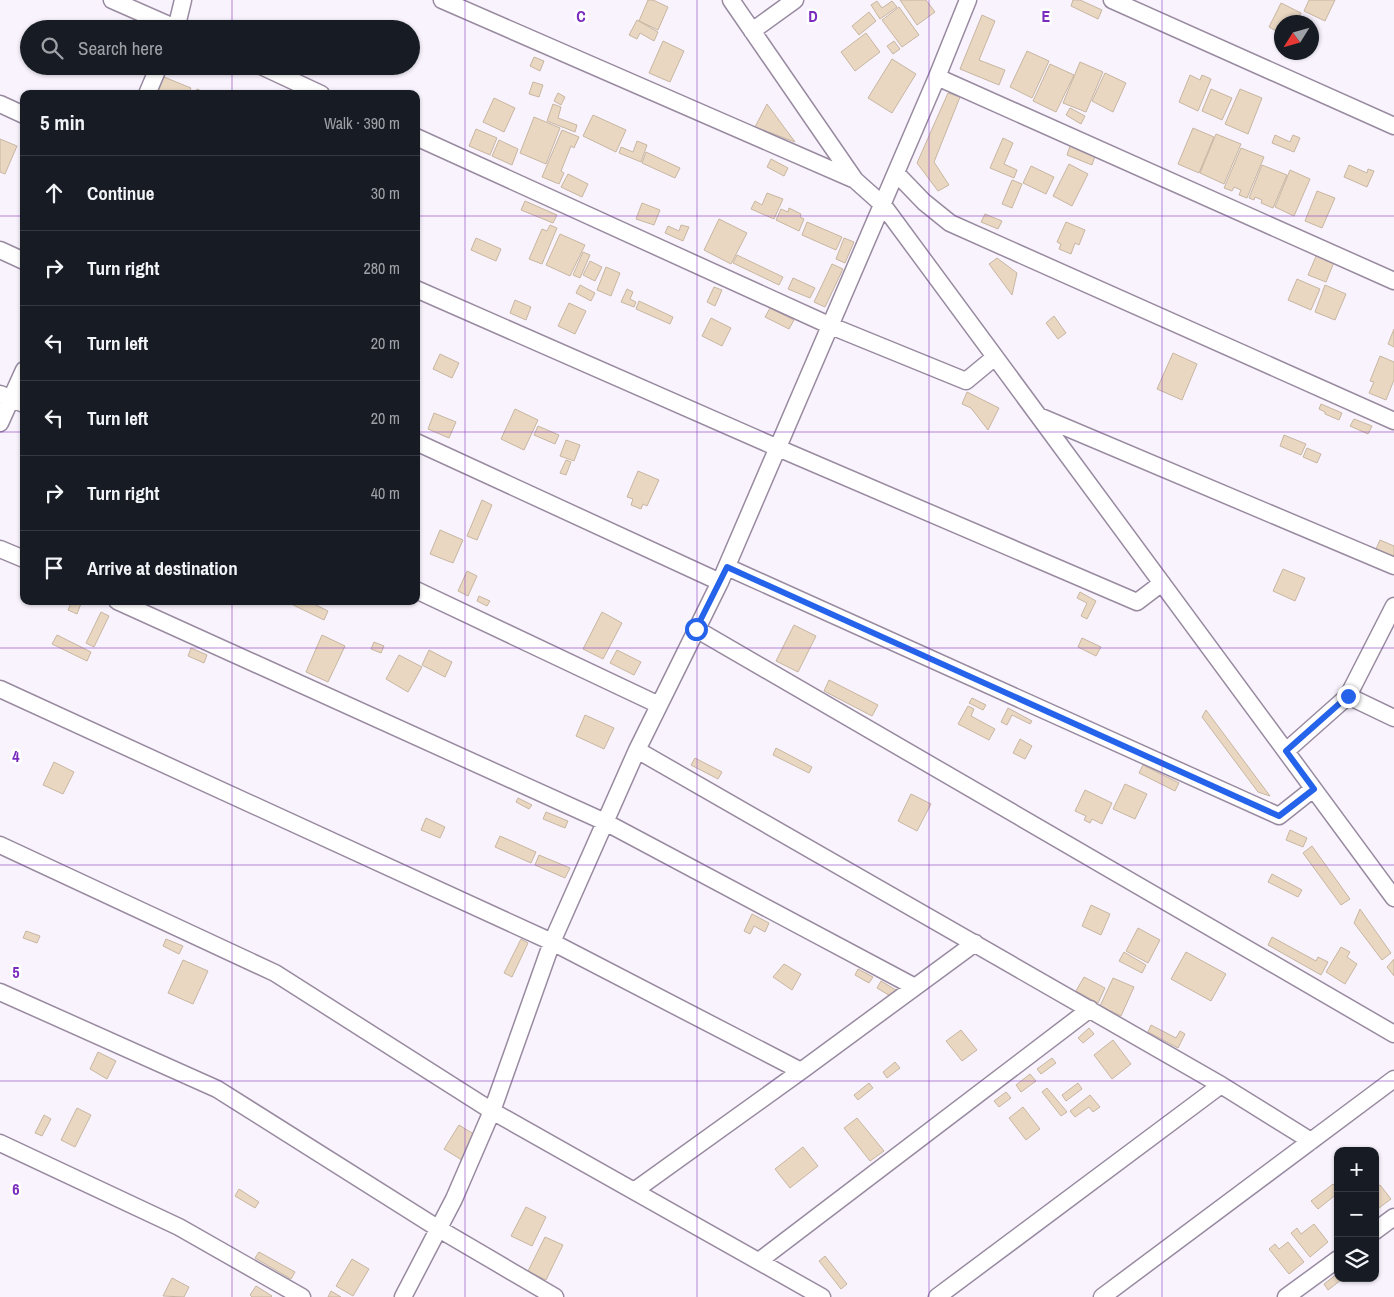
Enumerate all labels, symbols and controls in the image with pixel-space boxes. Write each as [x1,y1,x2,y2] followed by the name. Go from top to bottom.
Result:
[576,5,586,27] text: C
[808,5,818,27] text: D
[1042,5,1051,27] text: E
[1274,15,1319,60] north arrow
[20,20,420,75] search box
[38,34,66,62] icon: search
[78,35,163,61] text: Search here
[40,108,85,137] text: 5 min
[324,112,400,134] text: Walk · 390 m
[40,179,68,207] icon: ahead
[87,180,155,206] text: Continue
[371,182,400,204] text: 30 m
[40,254,68,282] icon: right
[87,255,159,281] text: Turn right
[364,257,400,279] text: 280 m
[40,329,68,357] icon: left
[87,330,148,356] text: Turn left
[371,332,400,354] text: 20 m
[40,404,68,432] icon: left
[87,405,148,431] text: Turn left
[371,407,400,429] text: 20 m
[40,479,68,507] icon: right
[87,480,159,506] text: Turn right
[371,482,400,504] text: 40 m
[40,554,68,582] icon: arrive
[87,555,238,581] text: Arrive at destination
[685,618,708,641] route start
[1337,685,1360,708] route end
[12,745,20,767] text: 4
[12,961,20,983] text: 5
[1334,1147,1379,1282] map controls
[1334,1147,1379,1192] button: +
[12,1178,20,1200] text: 6
[1334,1192,1379,1237] button: −
[1334,1237,1379,1282] button: layers

